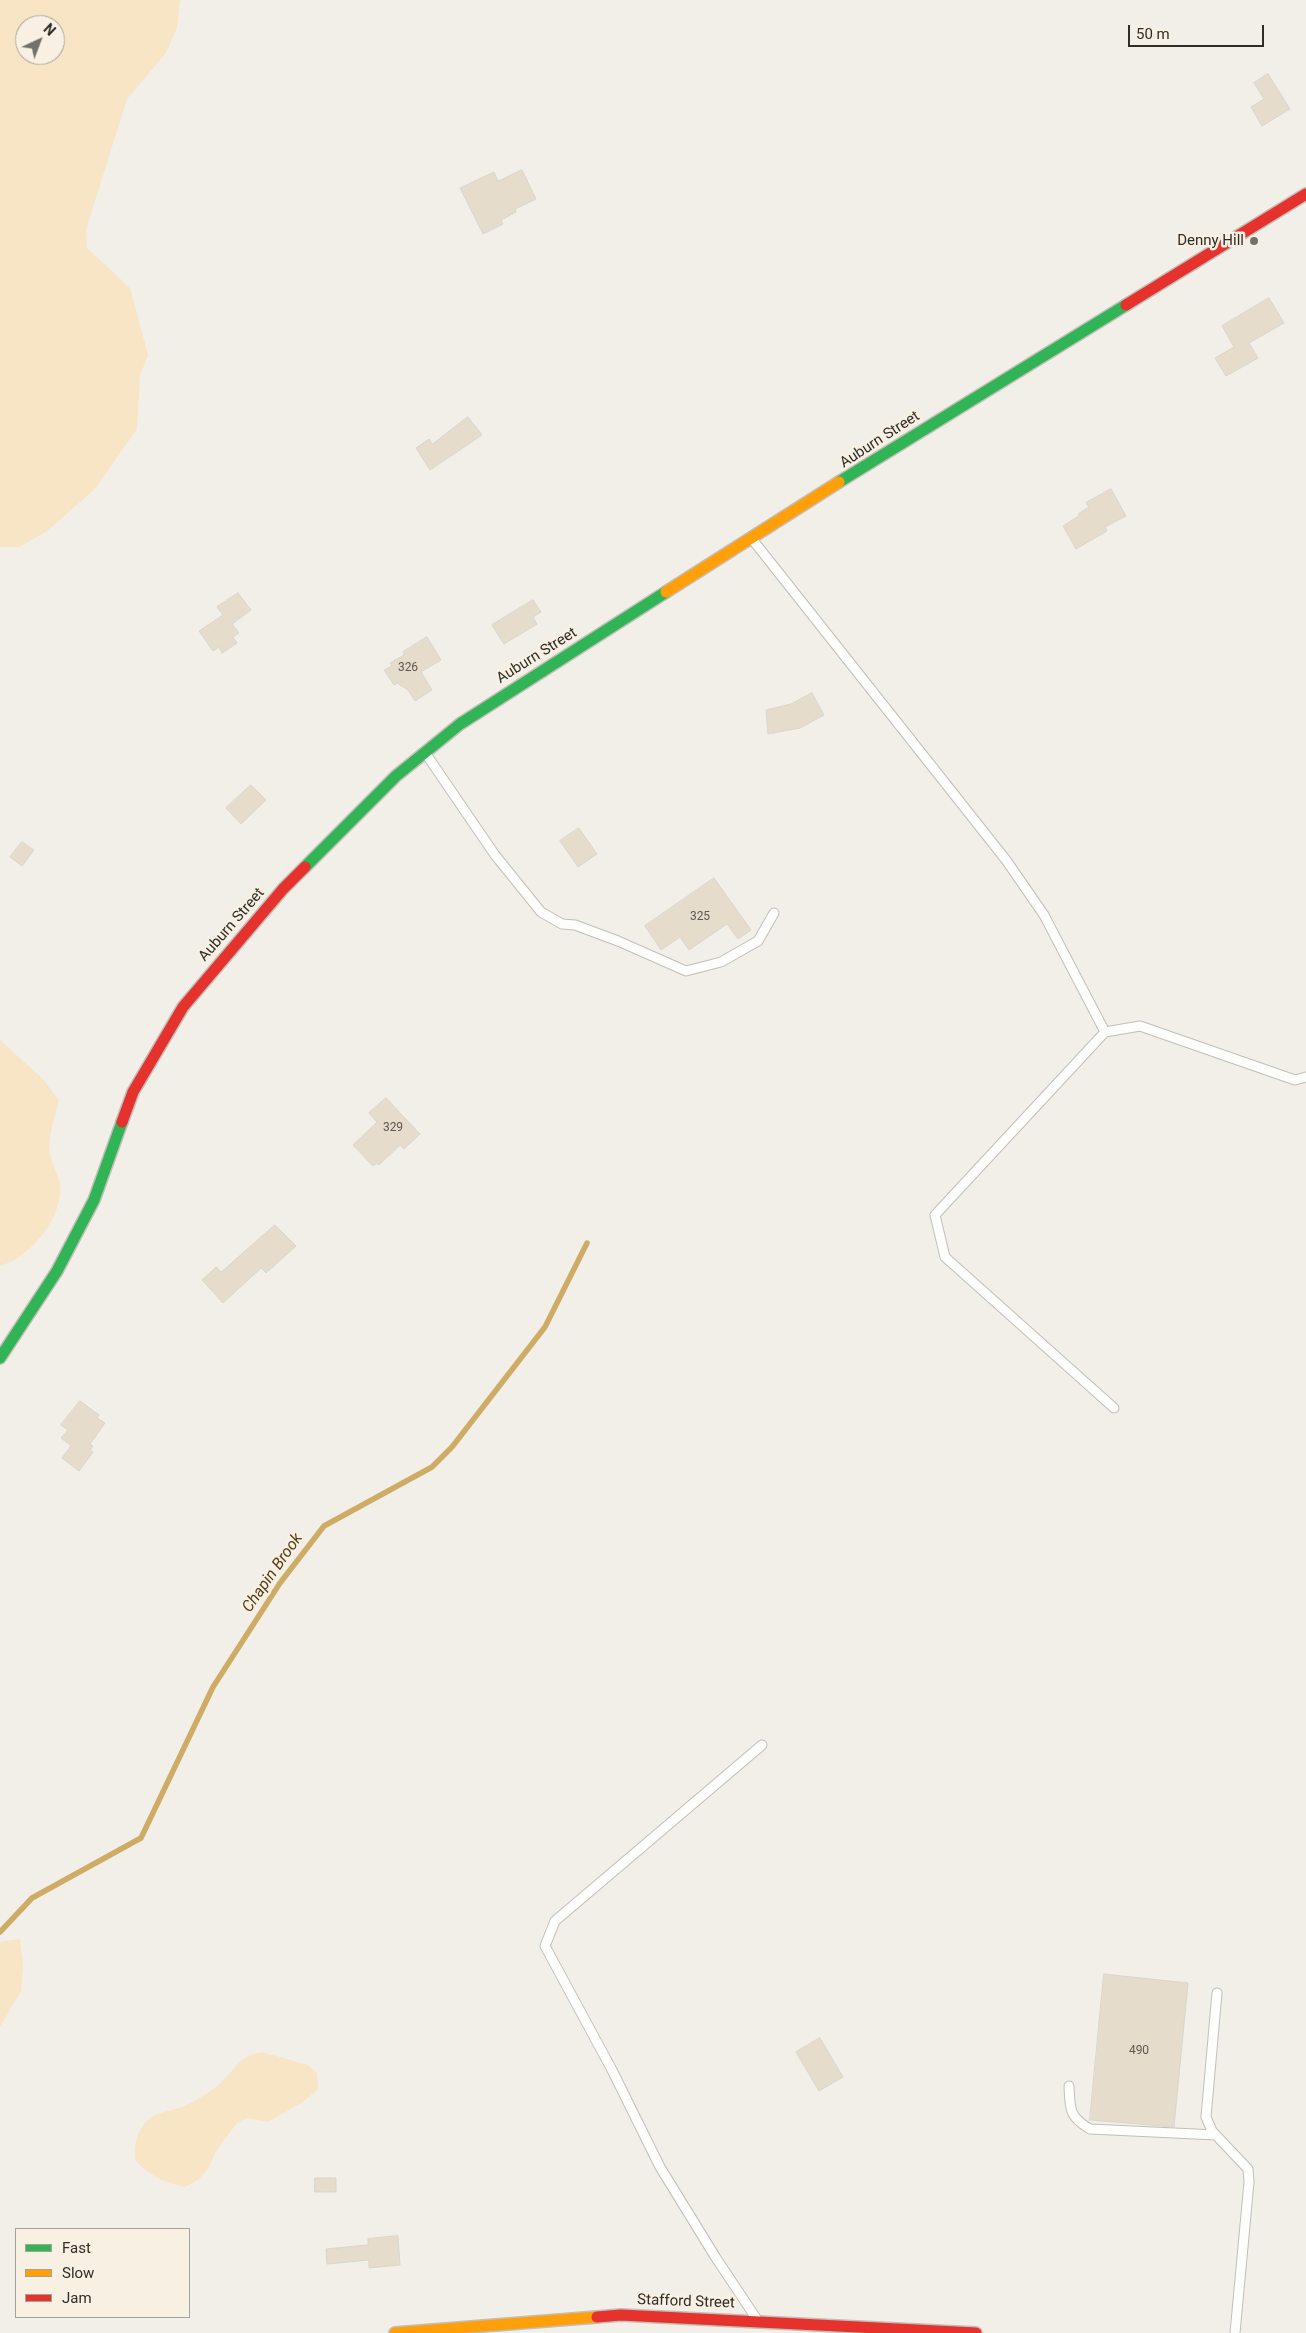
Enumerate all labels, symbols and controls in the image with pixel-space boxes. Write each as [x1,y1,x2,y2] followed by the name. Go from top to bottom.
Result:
[15,15,65,65] north arrow
[1131,15,1267,47] scale bar
[40,21,59,39] text: N
[1136,25,1170,43] text: 50 m
[1177,232,1244,250] place label: Denny Hill
[1248,235,1260,247] marker: Denny Hill
[837,408,923,472] street label: Auburn Street
[494,624,580,688] street label: Auburn Street
[398,661,418,675] house number: 326
[195,885,269,965] street label: Auburn Street
[690,910,710,924] house number: 325
[383,1121,403,1135] house number: 329
[239,1530,307,1616] water label: Chapin Brook
[1129,2044,1149,2058] house number: 490
[15,2228,190,2318] legend
[62,2239,91,2257] text: Fast
[62,2264,94,2282] text: Slow
[62,2289,92,2307] text: Jam
[637,2291,735,2313] street label: Stafford Street

